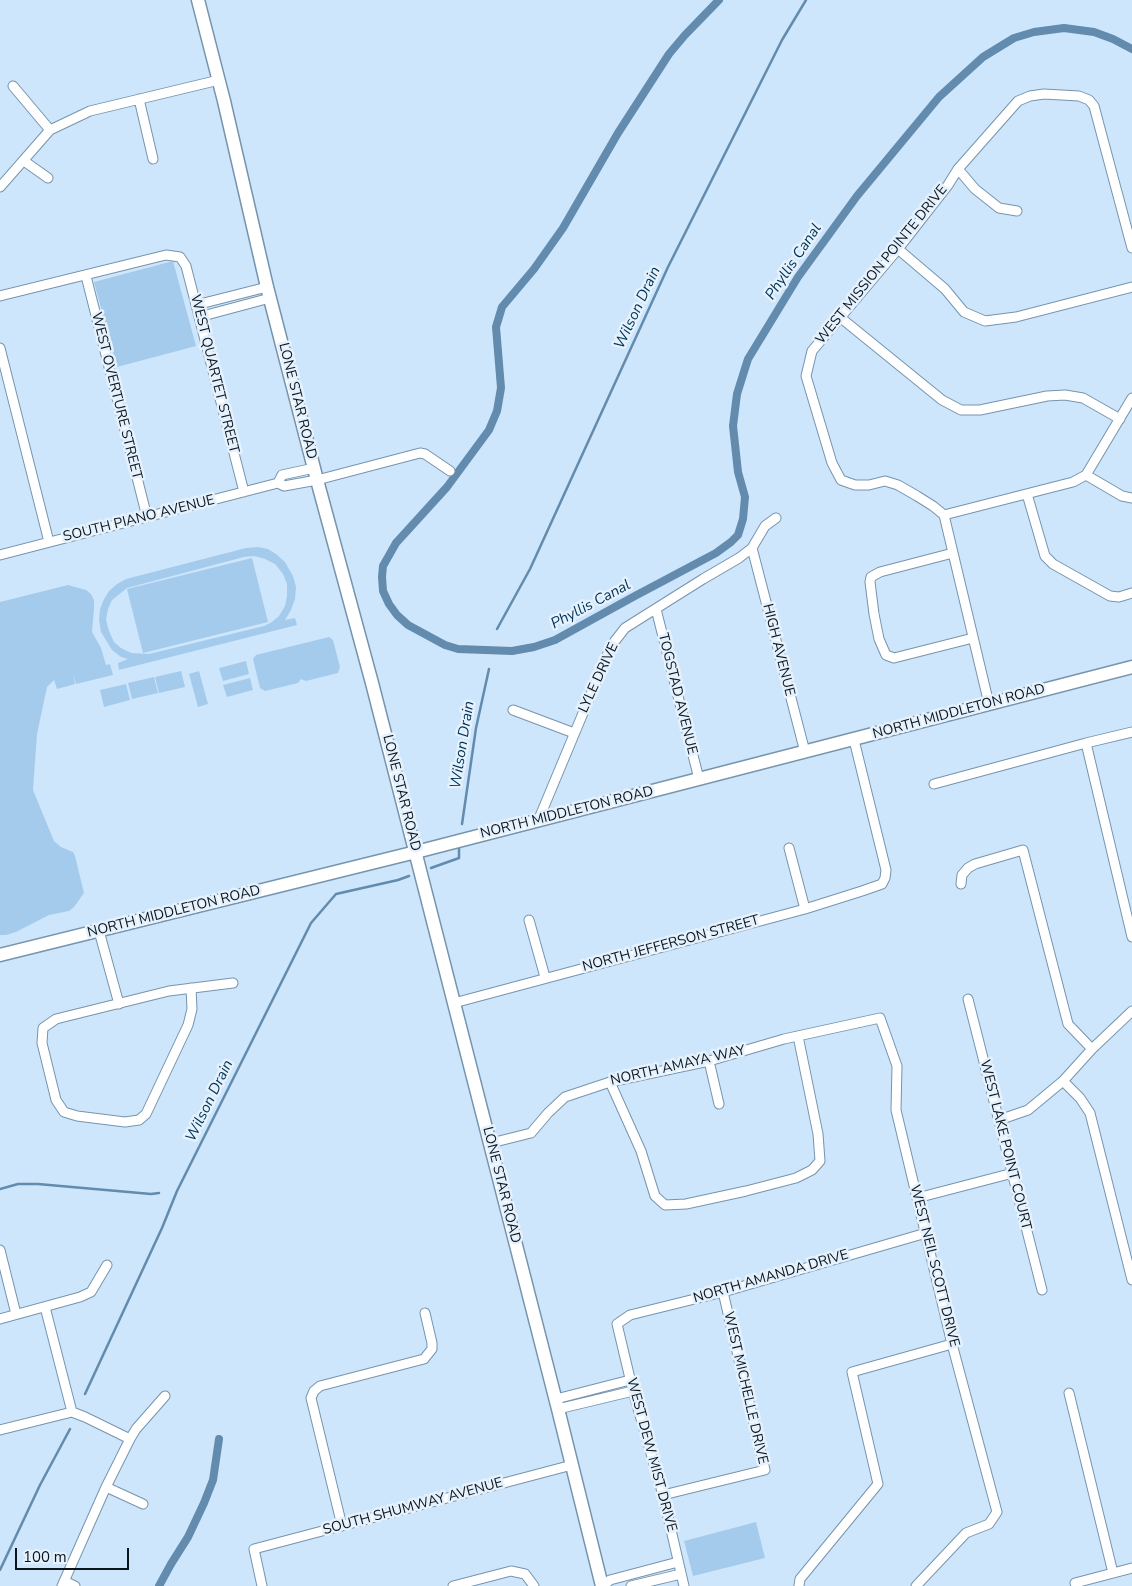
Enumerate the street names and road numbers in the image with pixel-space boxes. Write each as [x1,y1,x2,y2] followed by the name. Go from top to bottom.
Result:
[813,182,951,348] street label: WEST MISSION POINTE DRIVE
[186,293,242,455] street label: WEST QUARTET STREET
[87,311,145,481] street label: WEST OVERTURE STREET
[274,341,320,461] street label: LONE STAR ROAD
[62,492,216,546] street label: SOUTH PIANO AVENUE
[758,602,798,698] street label: HIGH AVENUE
[654,632,700,756] street label: TOGSTAD AVENUE
[576,640,622,716] street label: LYLE DRIVE
[871,681,1047,743] street label: NORTH MIDDLETON ROAD
[378,733,424,853] street label: LONE STAR ROAD
[479,783,655,843] street label: NORTH MIDDLETON ROAD
[86,882,262,942] street label: NORTH MIDDLETON ROAD
[581,912,761,976] street label: NORTH JEFFERSON STREET
[609,1042,747,1090] street label: NORTH AMAYA WAY
[976,1058,1034,1232] street label: WEST LAKE POINT COURT
[478,1125,524,1245] street label: LONE STAR ROAD
[906,1183,962,1349] street label: WEST NEIL SCOTT DRIVE
[691,1247,851,1307] street label: NORTH AMANDA DRIVE
[719,1310,771,1466] street label: WEST MICHELLE DRIVE
[622,1376,680,1534] street label: WEST DEW MIST DRIVE
[321,1475,505,1539] street label: SOUTH SHUMWAY AVENUE

